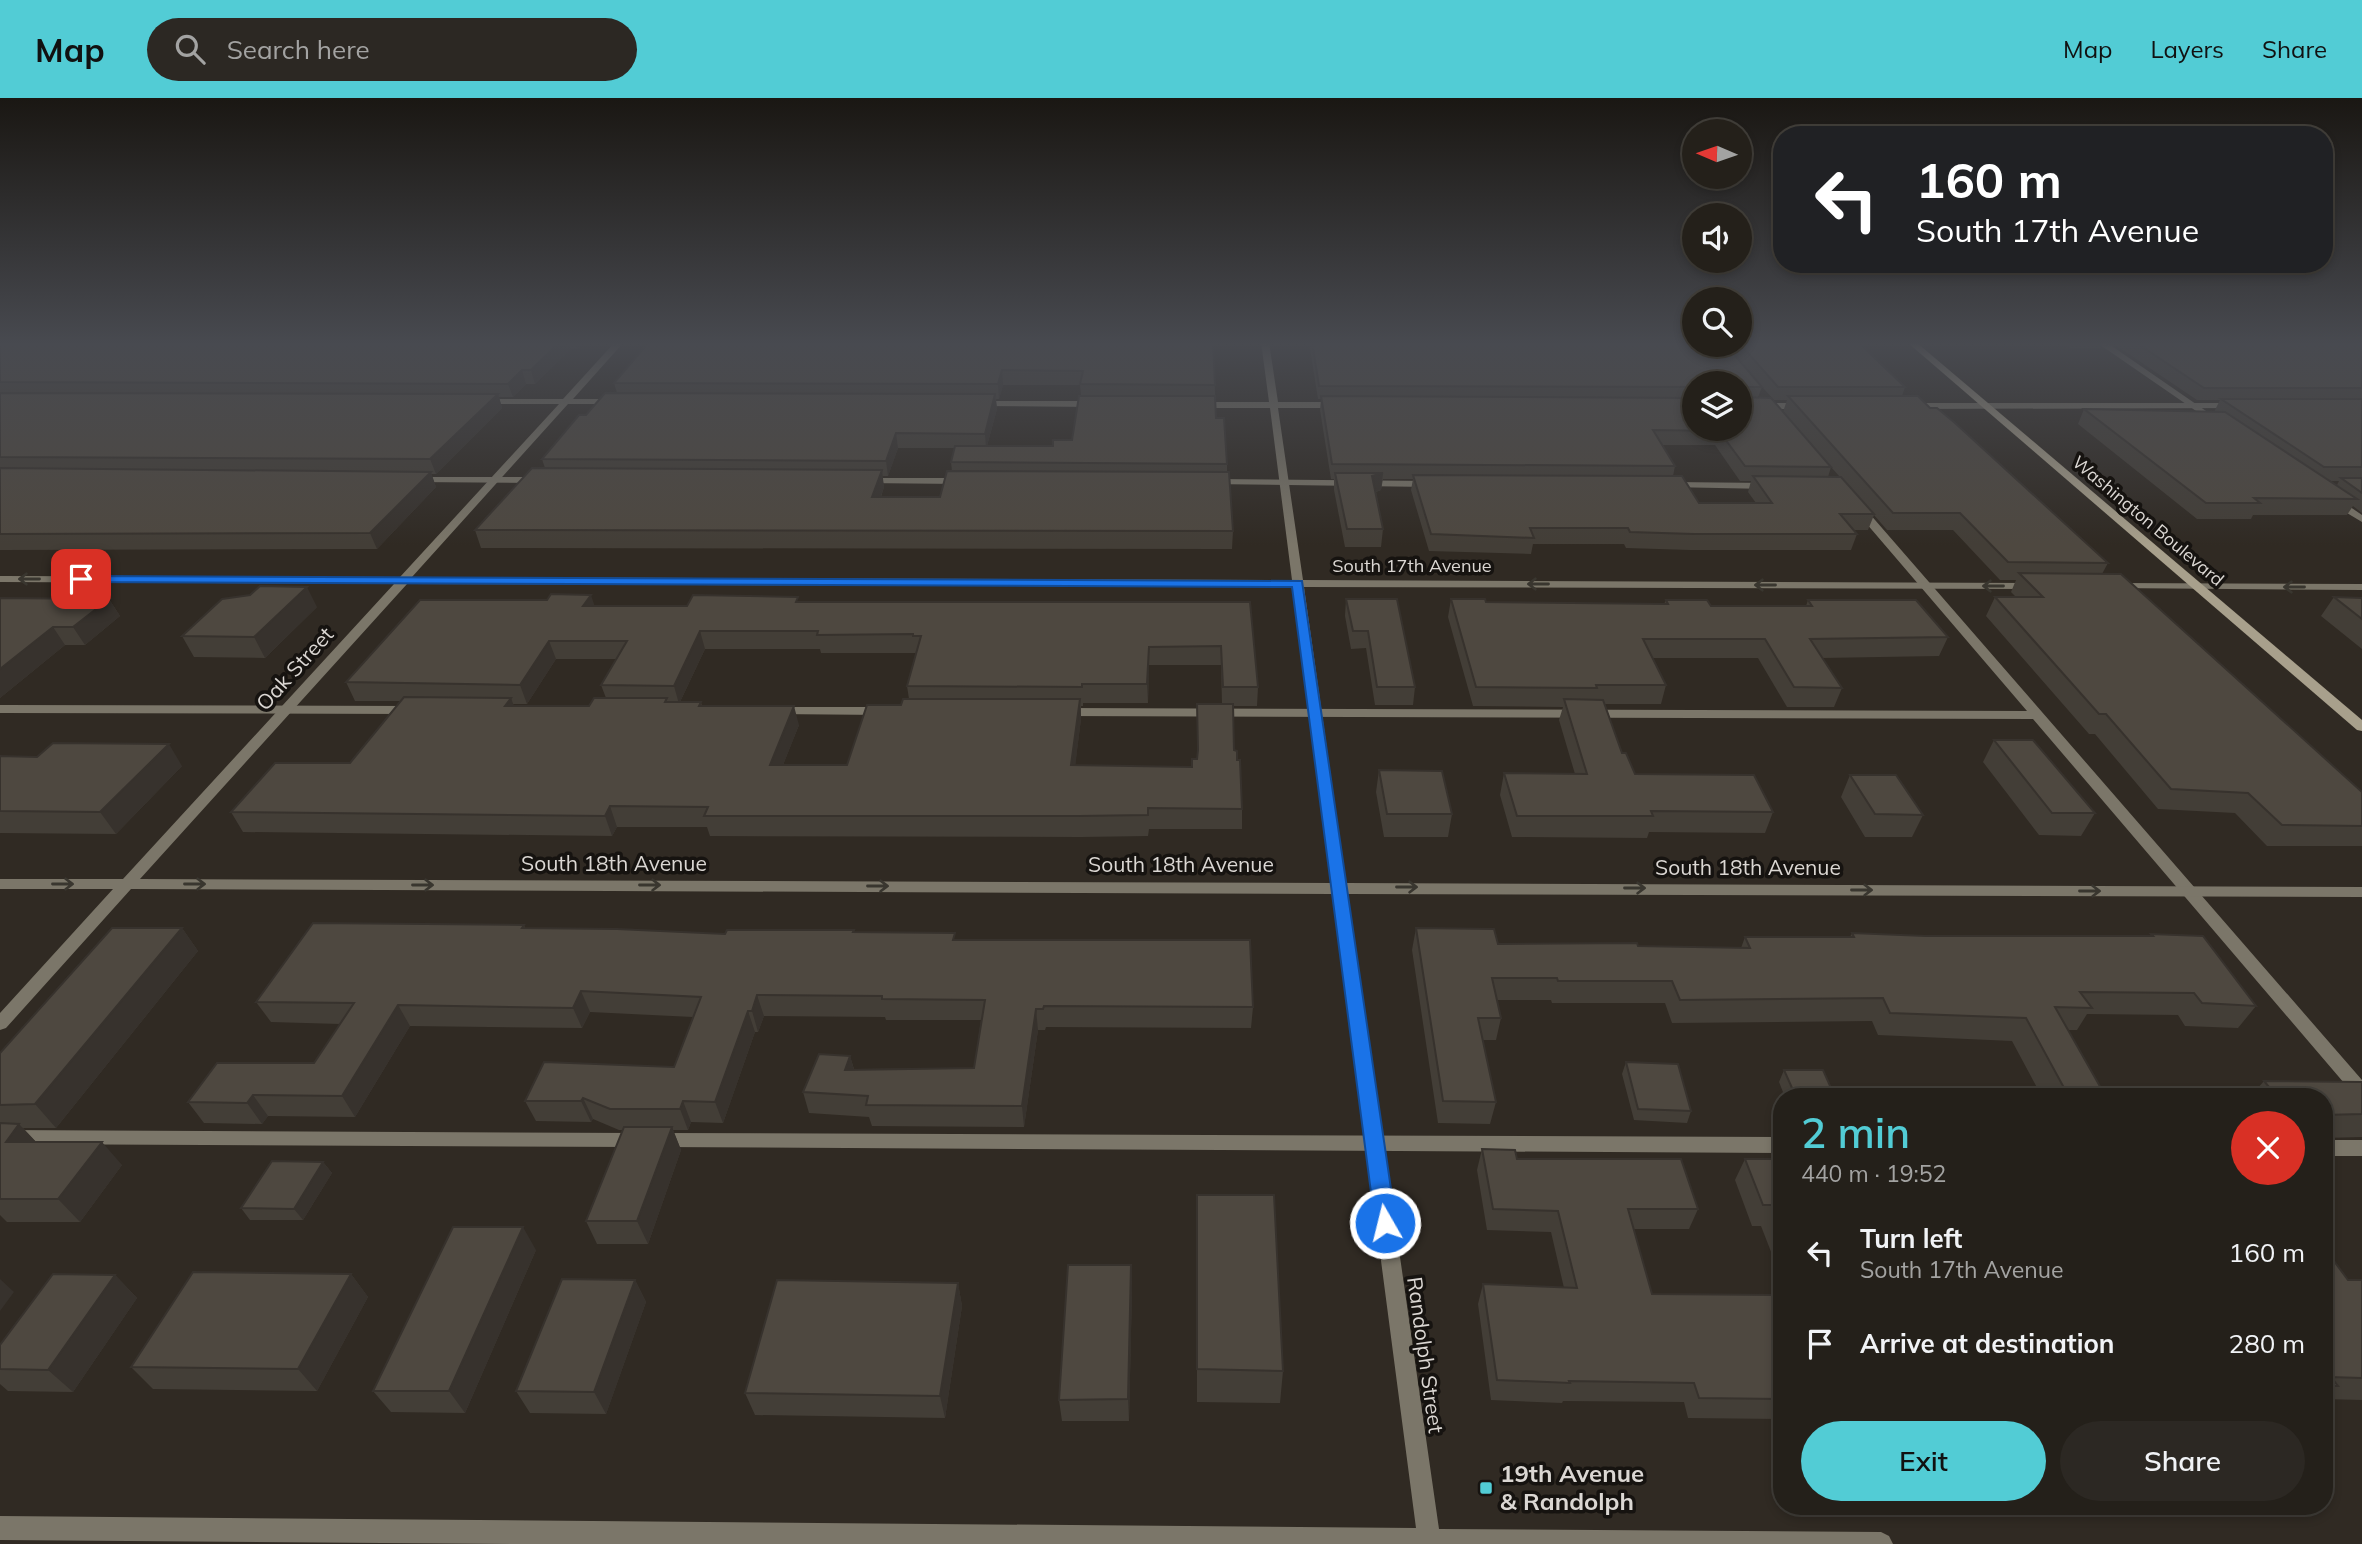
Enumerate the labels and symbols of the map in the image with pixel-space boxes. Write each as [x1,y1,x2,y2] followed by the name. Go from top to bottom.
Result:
[1682,119,1752,189] north arrow
[2068,450,2229,591] street label: Washington Boulevard
[51,549,111,609] pin
[1332,554,1492,577] street label: South 17th Avenue
[18,572,41,586] one-way arrow
[1527,577,1550,591] one-way arrow
[1754,578,1777,592] one-way arrow
[1982,579,2005,593] one-way arrow
[2283,580,2306,594] one-way arrow
[250,621,338,715] street label: Oak Street
[521,850,707,876] street label: South 18th Avenue
[1088,851,1274,877] street label: South 18th Avenue
[1655,854,1841,880] street label: South 18th Avenue
[52,877,75,891] one-way arrow
[183,877,206,891] one-way arrow
[411,878,434,892] one-way arrow
[638,878,661,892] one-way arrow
[866,879,889,893] one-way arrow
[1396,880,1419,894] one-way arrow
[1623,881,1646,895] one-way arrow
[1851,883,1874,897] one-way arrow
[2078,884,2101,898] one-way arrow
[1348,1186,1422,1260] position arrow
[1402,1275,1450,1435] street label: Randolph Street
[1500,1458,1644,1516] place label: 19th Avenue & Randolph
[1478,1480,1494,1496] marker: 19th Avenue & Randolph

